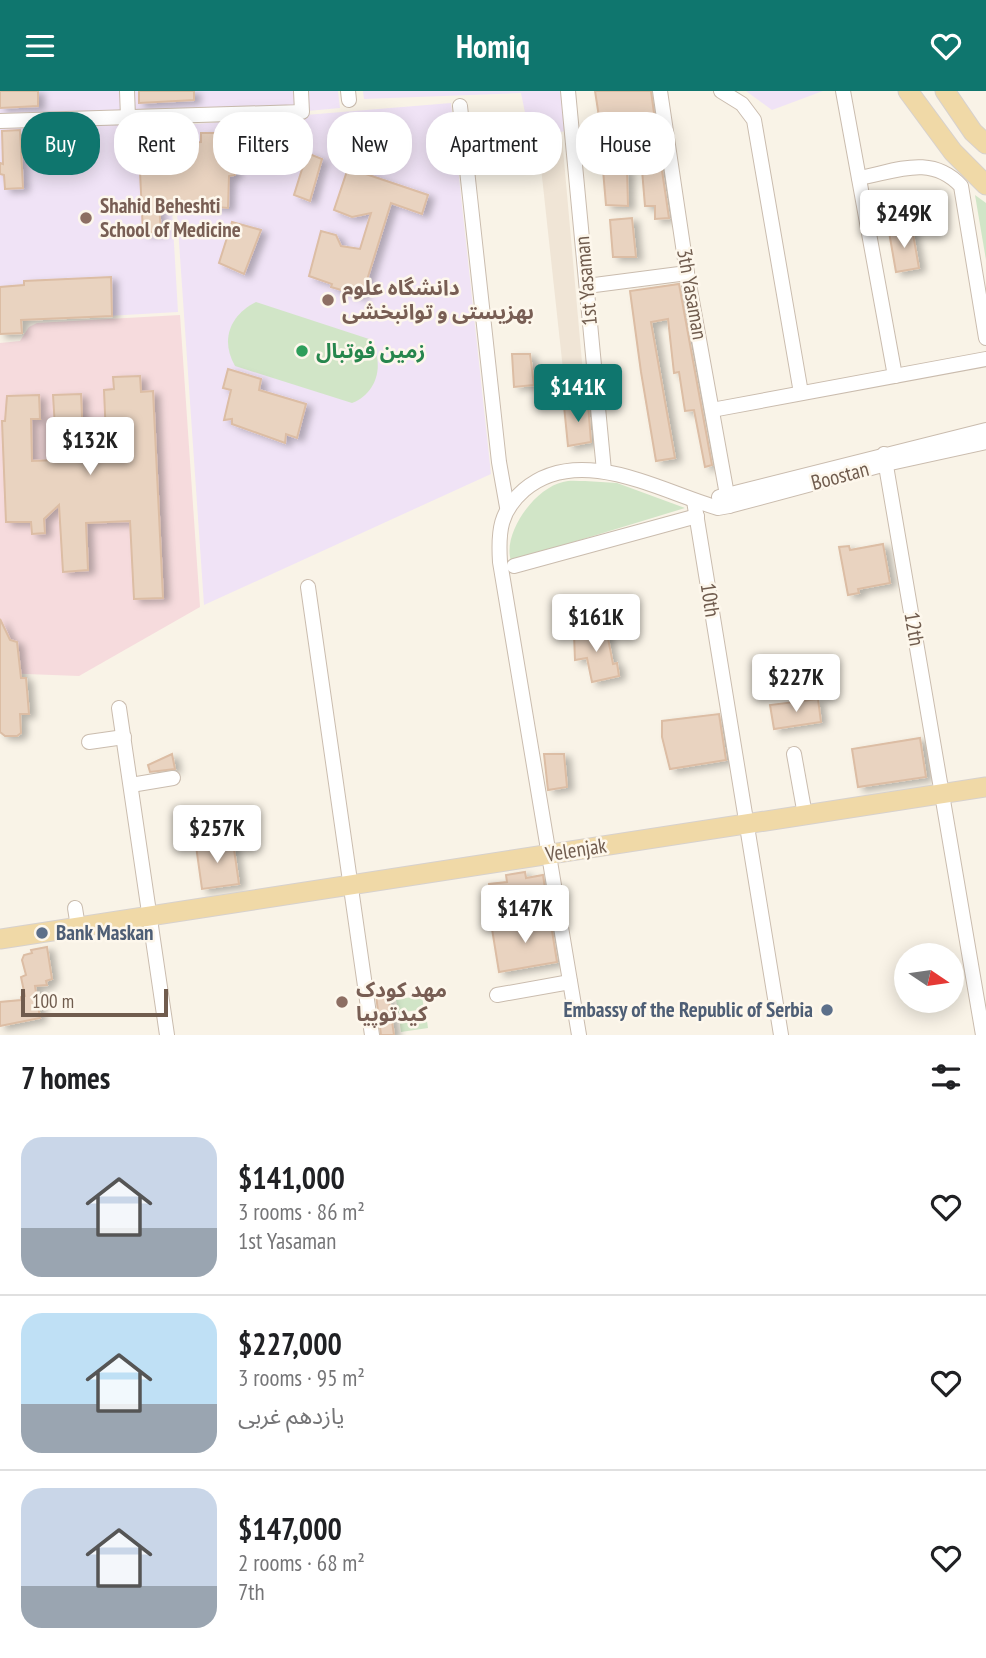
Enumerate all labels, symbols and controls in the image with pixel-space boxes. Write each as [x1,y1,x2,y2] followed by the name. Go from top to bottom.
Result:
[456,25,530,67] text: Homiq
[21,27,59,65] icon: menu
[927,27,965,65] icon: heart
[21,112,100,175] chip: Buy
[114,112,199,175] chip: Rent
[213,112,313,175] chip: Filters
[327,112,412,175] chip: New
[426,112,562,175] chip: Apartment
[576,112,675,175] chip: House
[855,191,953,250] pin: $249K
[100,192,241,243] place label: Shahid Beheshti School of Medicine
[876,198,932,227] text: $249K
[78,210,94,226] marker: Shahid Beheshti School of Medicine
[568,235,603,327] street label: 1st Yasaman
[671,246,714,342] street label: 3th Yasaman
[342,274,534,325] place label: دانشگاه علوم بهزیستی و توانبخشی
[320,292,336,308] marker: دانشگاه علوم بهزیستی و توانبخشی
[316,337,425,364] place label: زمین فوتبال
[294,343,310,359] marker: زمین فوتبال
[529,365,627,424] pin: $141K
[550,372,606,401] text: $141K
[41,417,139,477] pin: $132K
[62,425,118,454] text: $132K
[808,455,872,496] street label: Boostan
[695,581,726,619] street label: 10th
[547,595,645,654] pin: $161K
[568,602,624,631] text: $161K
[898,610,931,648] street label: 12th
[747,655,845,714] pin: $227K
[768,662,824,691] text: $227K
[168,805,266,865] pin: $257K
[189,813,245,842] text: $257K
[543,831,608,868] street label: Velenjak
[476,885,574,945] pin: $147K
[497,893,553,922] text: $147K
[56,919,154,946] place label: Bank Maskan
[34,925,50,941] marker: Bank Maskan
[894,943,964,1013] north arrow
[894,943,964,1013] map controls
[356,976,447,1028] place label: مهد کودک کیدتوپیا
[21,986,168,1018] scale bar
[32,989,74,1013] text: 100 m
[334,994,350,1010] marker: مهد کودک کیدتوپیا
[563,996,813,1023] place label: Embassy of the Republic of Serbia
[819,1002,835,1018] marker: Embassy of the Republic of Serbia
[21,1058,110,1097] text: 7 homes
[927,1058,965,1096] icon: filters
[238,1158,345,1197] text: $141,000
[77,1165,161,1249] icon: home
[927,1188,965,1226] icon: heart
[238,1197,365,1226] text: 3 rooms · 86 m²
[238,1226,336,1255] text: 1st Yasaman
[238,1324,342,1363] text: $227,000
[77,1341,161,1425] icon: home
[238,1363,365,1392] text: 3 rooms · 95 m²
[927,1364,965,1402] icon: heart
[238,1401,344,1430] text: یازدهم غربی
[238,1509,342,1548] text: $147,000
[77,1516,161,1600] icon: home
[927,1539,965,1577] icon: heart
[238,1548,365,1577] text: 2 rooms · 68 m²
[238,1577,265,1606] text: 7th

